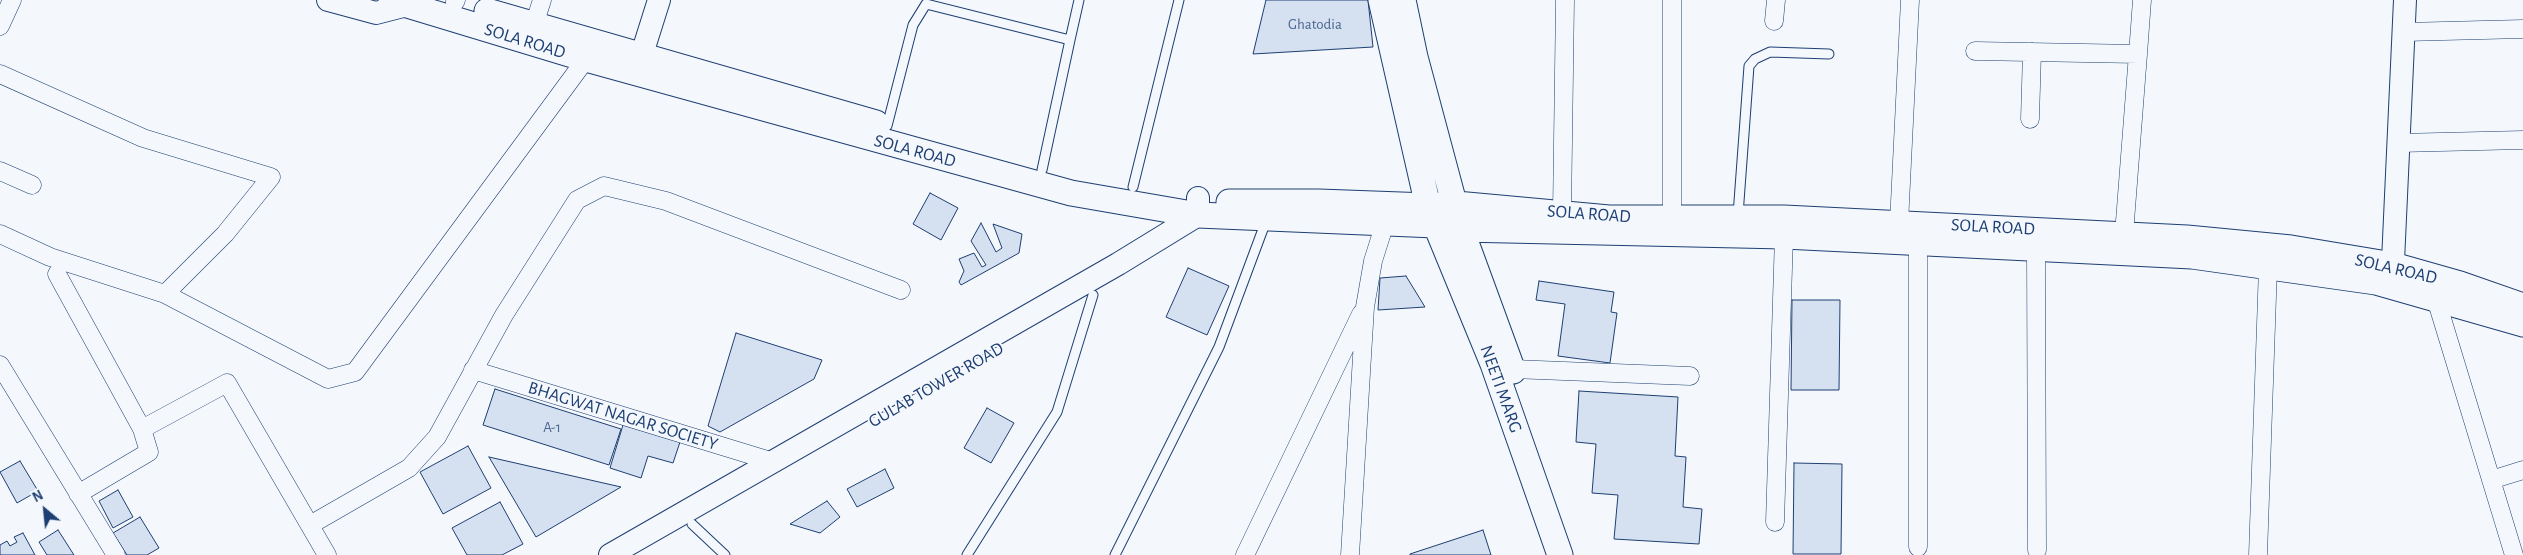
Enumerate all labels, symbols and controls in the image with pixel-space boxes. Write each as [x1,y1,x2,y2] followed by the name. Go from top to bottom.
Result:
[1288,15,1342,33] house number: Ghatodia
[482,18,568,64] street label: SOLA ROAD
[872,130,958,172] street label: SOLA ROAD
[1546,200,1632,228] street label: SOLA ROAD
[1951,214,2035,240] street label: SOLA ROAD
[2353,249,2439,289] street label: SOLA ROAD
[865,338,1007,432] street label: GULAB TOWER ROAD
[1475,342,1527,436] street label: NEETI MARG
[525,377,721,455] street label: BHAGWAT NAGAR SOCIETY
[543,418,561,436] house number: A-1
[20,485,70,535] north arrow
[30,488,46,505] text: N

